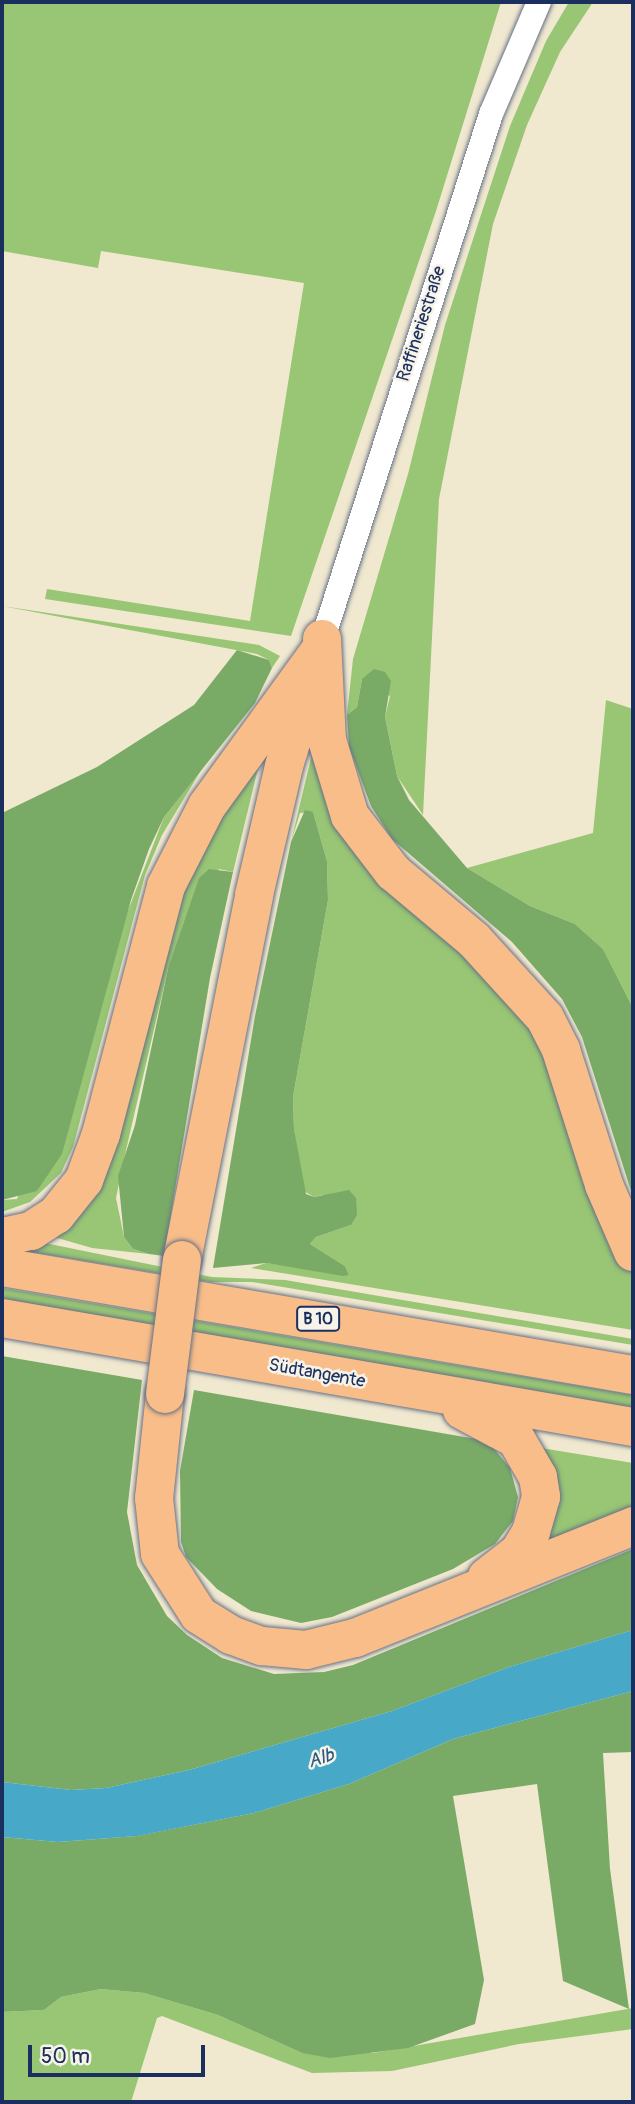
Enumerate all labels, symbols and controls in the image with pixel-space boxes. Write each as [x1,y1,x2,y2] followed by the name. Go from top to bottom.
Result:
[393,264,451,384] street label: Raffineriestraße
[295,1306,341,1331] road number: B 10
[267,1355,367,1393] street label: Südtangente
[305,1744,337,1774] water label: Alb
[32,2030,208,2074] scale bar
[41,2043,90,2070] text: 50 m

